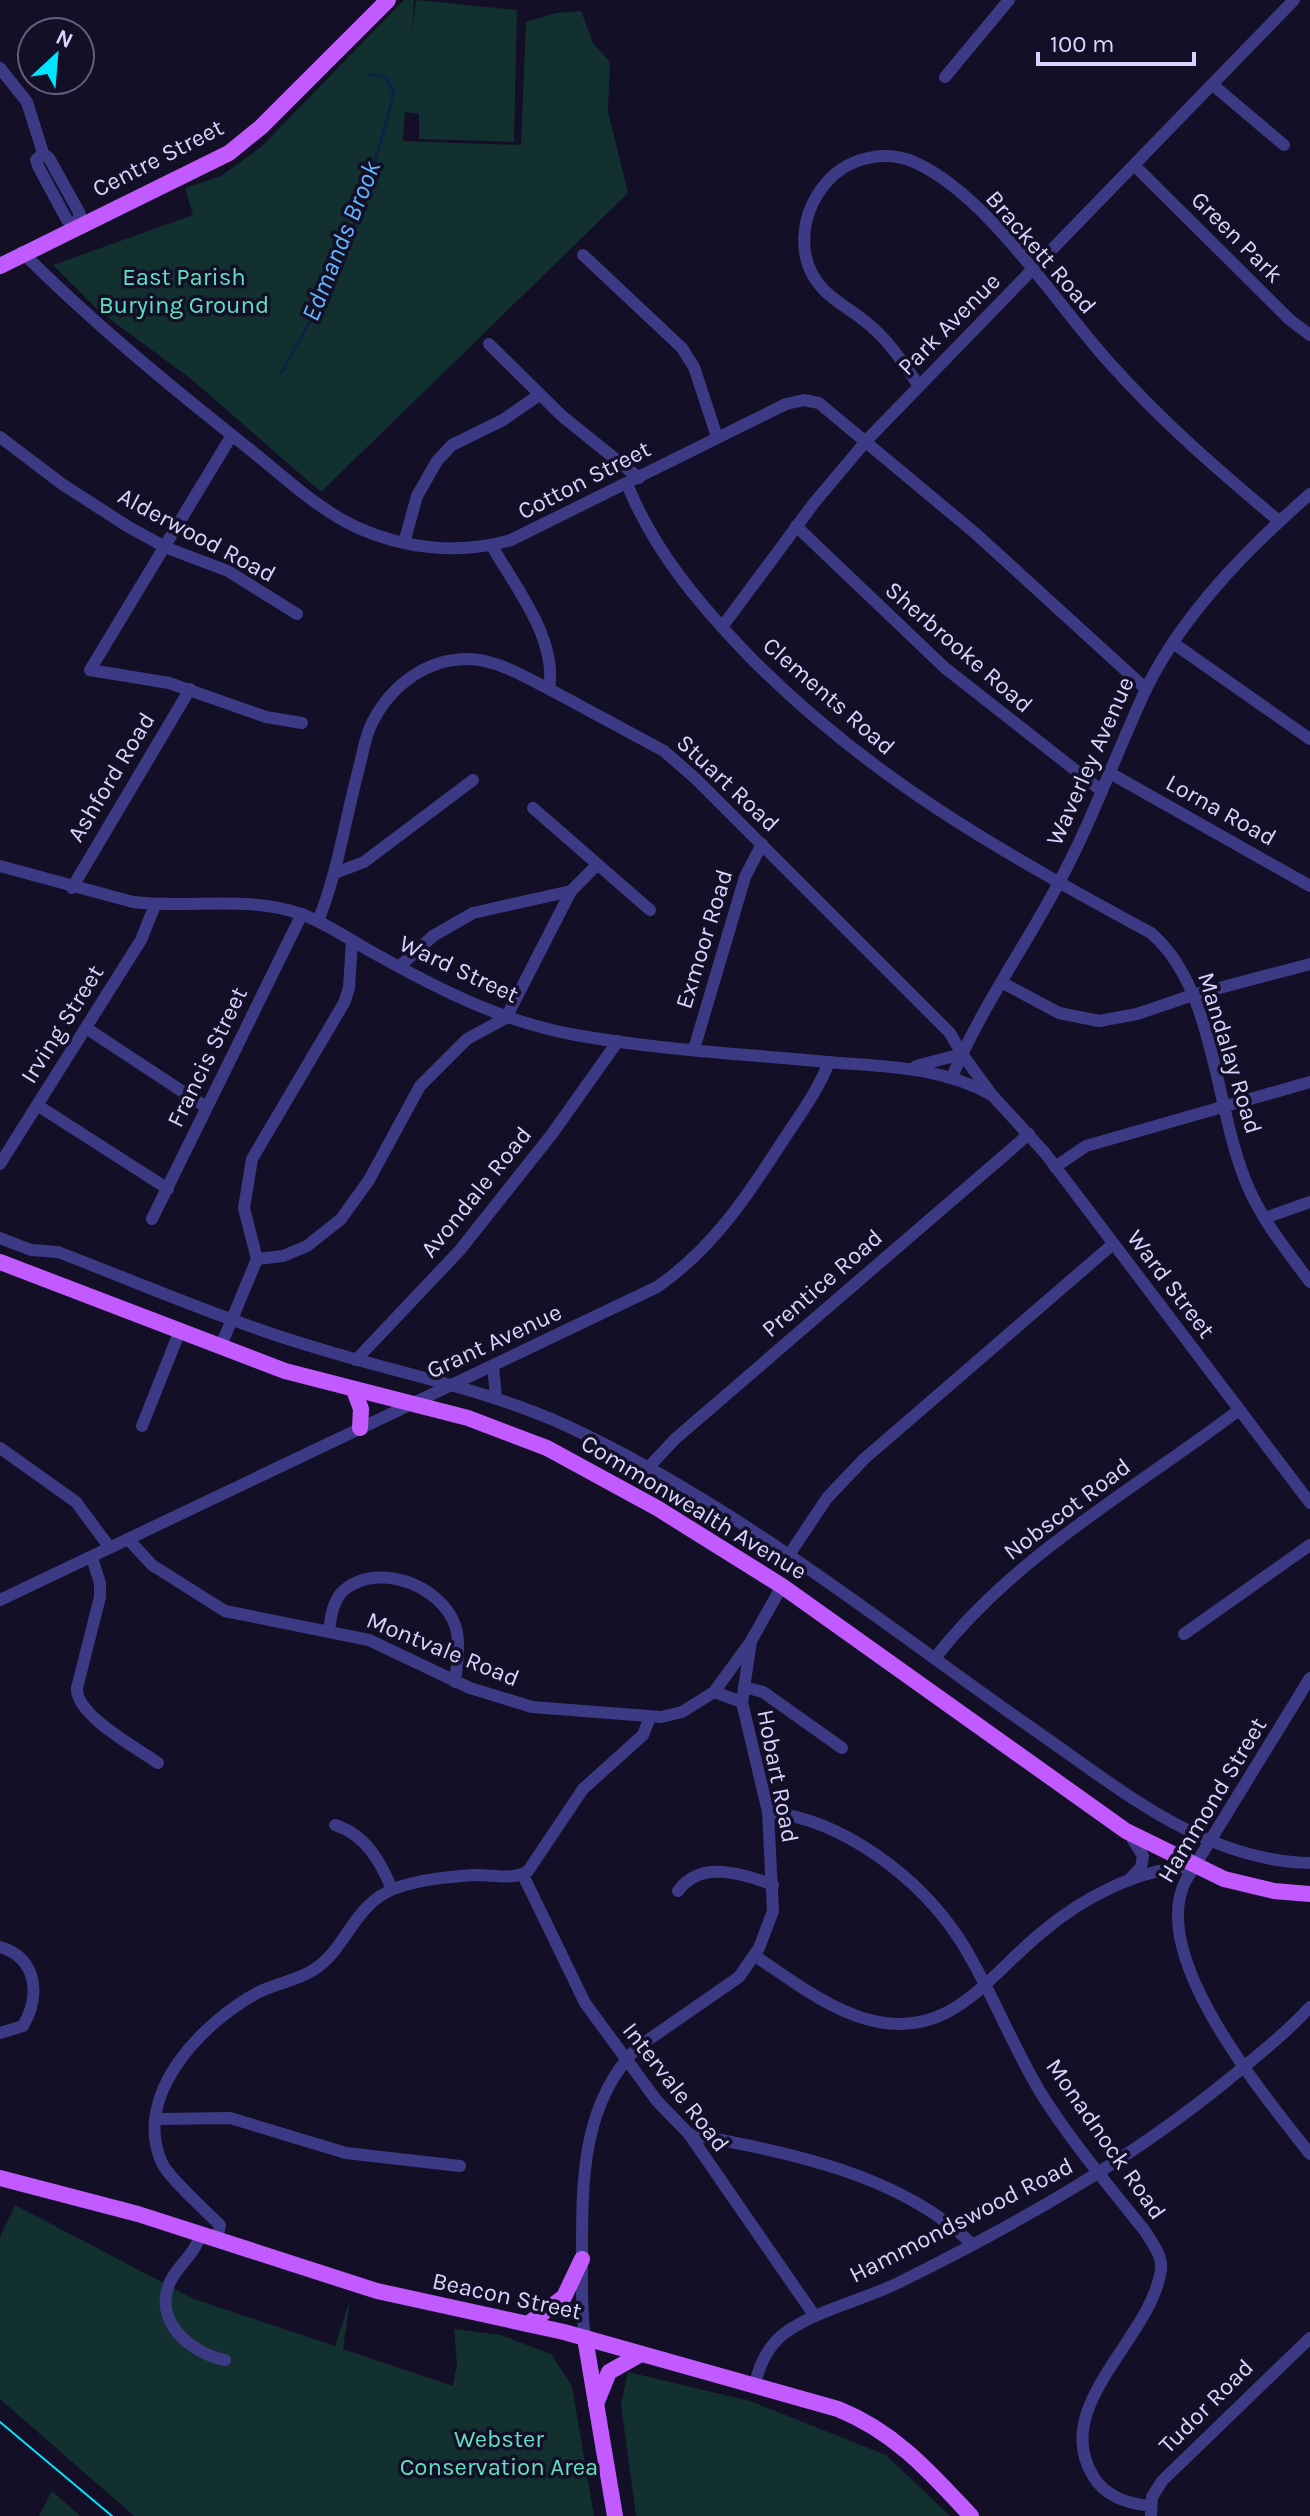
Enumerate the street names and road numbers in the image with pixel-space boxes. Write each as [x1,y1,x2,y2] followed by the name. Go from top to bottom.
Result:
[88,113,228,203] street label: Centre Street
[980,185,1102,319] street label: Brackett Road
[1185,185,1289,289] street label: Green Park
[892,267,1006,381] street label: Park Avenue
[513,435,655,525] street label: Cotton Street
[113,482,281,588] street label: Alderwood Road
[880,575,1038,719] street label: Sherbrooke Road
[757,631,901,761] street label: Clements Road
[1040,672,1140,850] street label: Waverley Avenue
[61,707,161,847] street label: Ashford Road
[671,728,785,838] street label: Stuart Road
[1161,768,1281,852] street label: Lorna Road
[670,866,738,1012] street label: Exmoor Road
[395,929,523,1009] street label: Ward Street
[15,960,109,1088] street label: Irving Street
[1192,969,1268,1137] street label: Mandalay Road
[161,982,253,1132] street label: Francis Street
[415,1121,537,1263] street label: Avondale Road
[756,1223,888,1343] street label: Prentice Road
[1121,1224,1221,1344] street label: Ward Street
[422,1298,566,1384] street label: Grant Avenue
[576,1429,812,1585] street label: Commonwealth Avenue
[998,1452,1136,1566] street label: Nobscot Road
[363,1606,523,1692] street label: Montvale Road
[751,1707,805,1845] street label: Hobart Road
[1152,1712,1272,1888] street label: Hammond Street
[617,2017,735,2157] street label: Intervale Road
[1040,2053,1172,2225] street label: Monadnock Road
[844,2151,1078,2289] street label: Hammondswood Road
[430,2267,584,2325] street label: Beacon Street
[1153,2353,1259,2459] street label: Tudor Road

